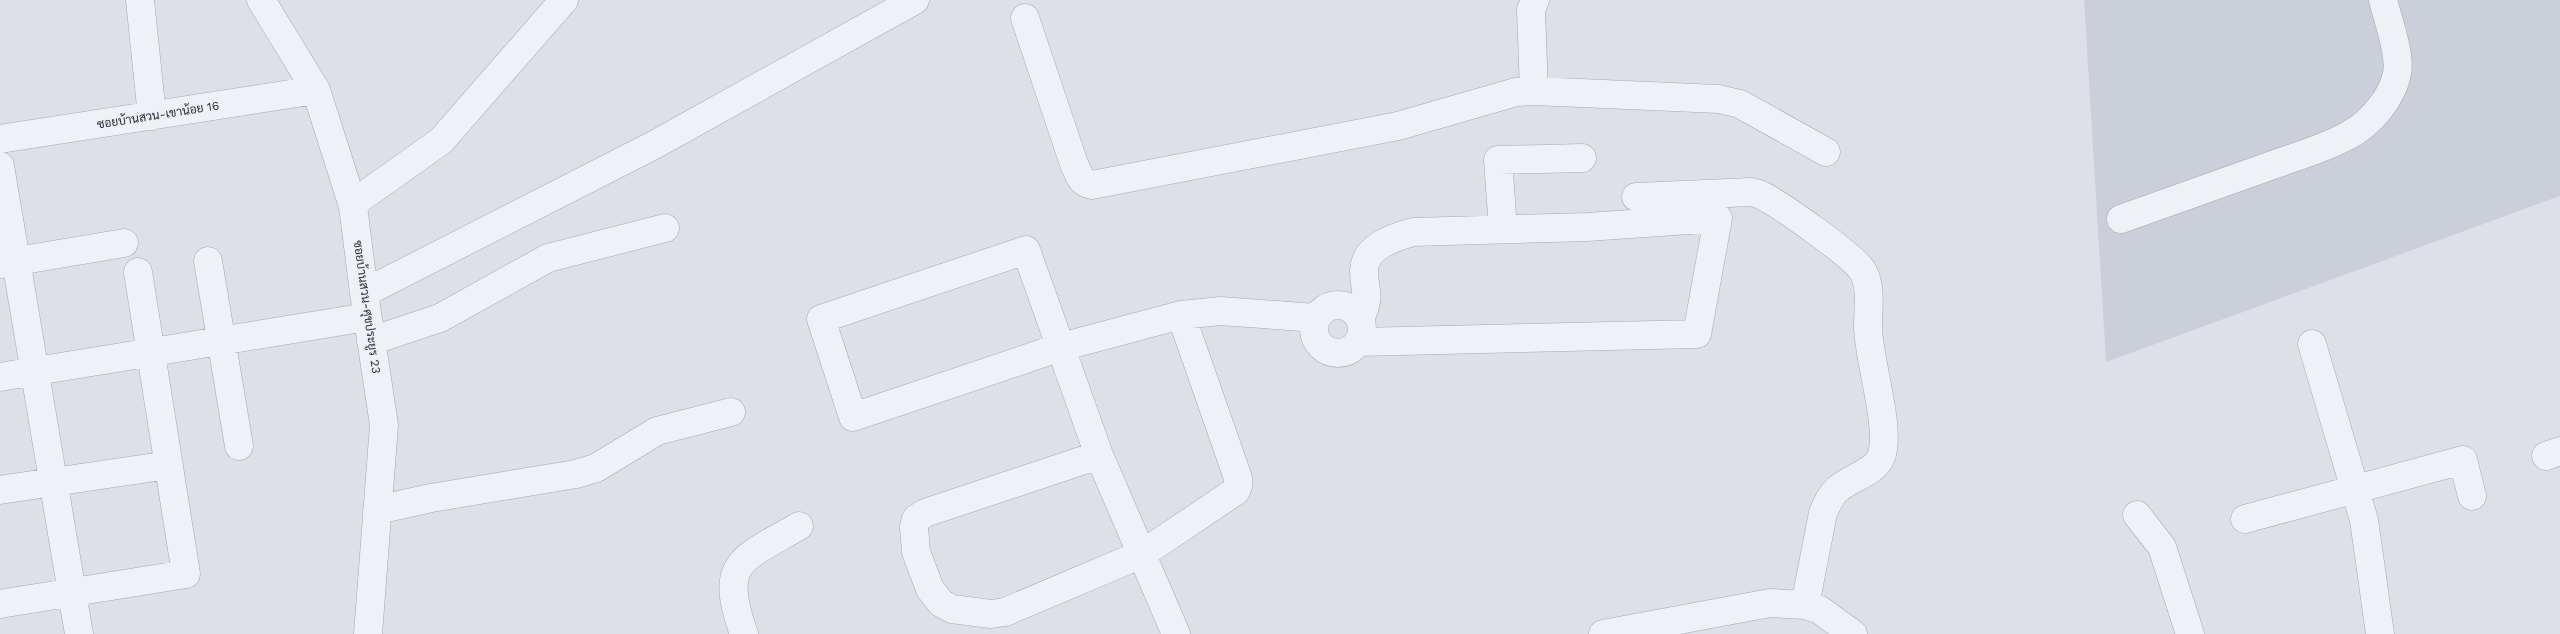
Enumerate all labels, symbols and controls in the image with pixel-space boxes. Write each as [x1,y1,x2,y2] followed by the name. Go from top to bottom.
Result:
[96,98,220,132] street label: ซอยบ้านสวน-เขาน้อย 16
[349,239,383,375] street label: ซอยบ้านสวน-ศุขประยูร 23

